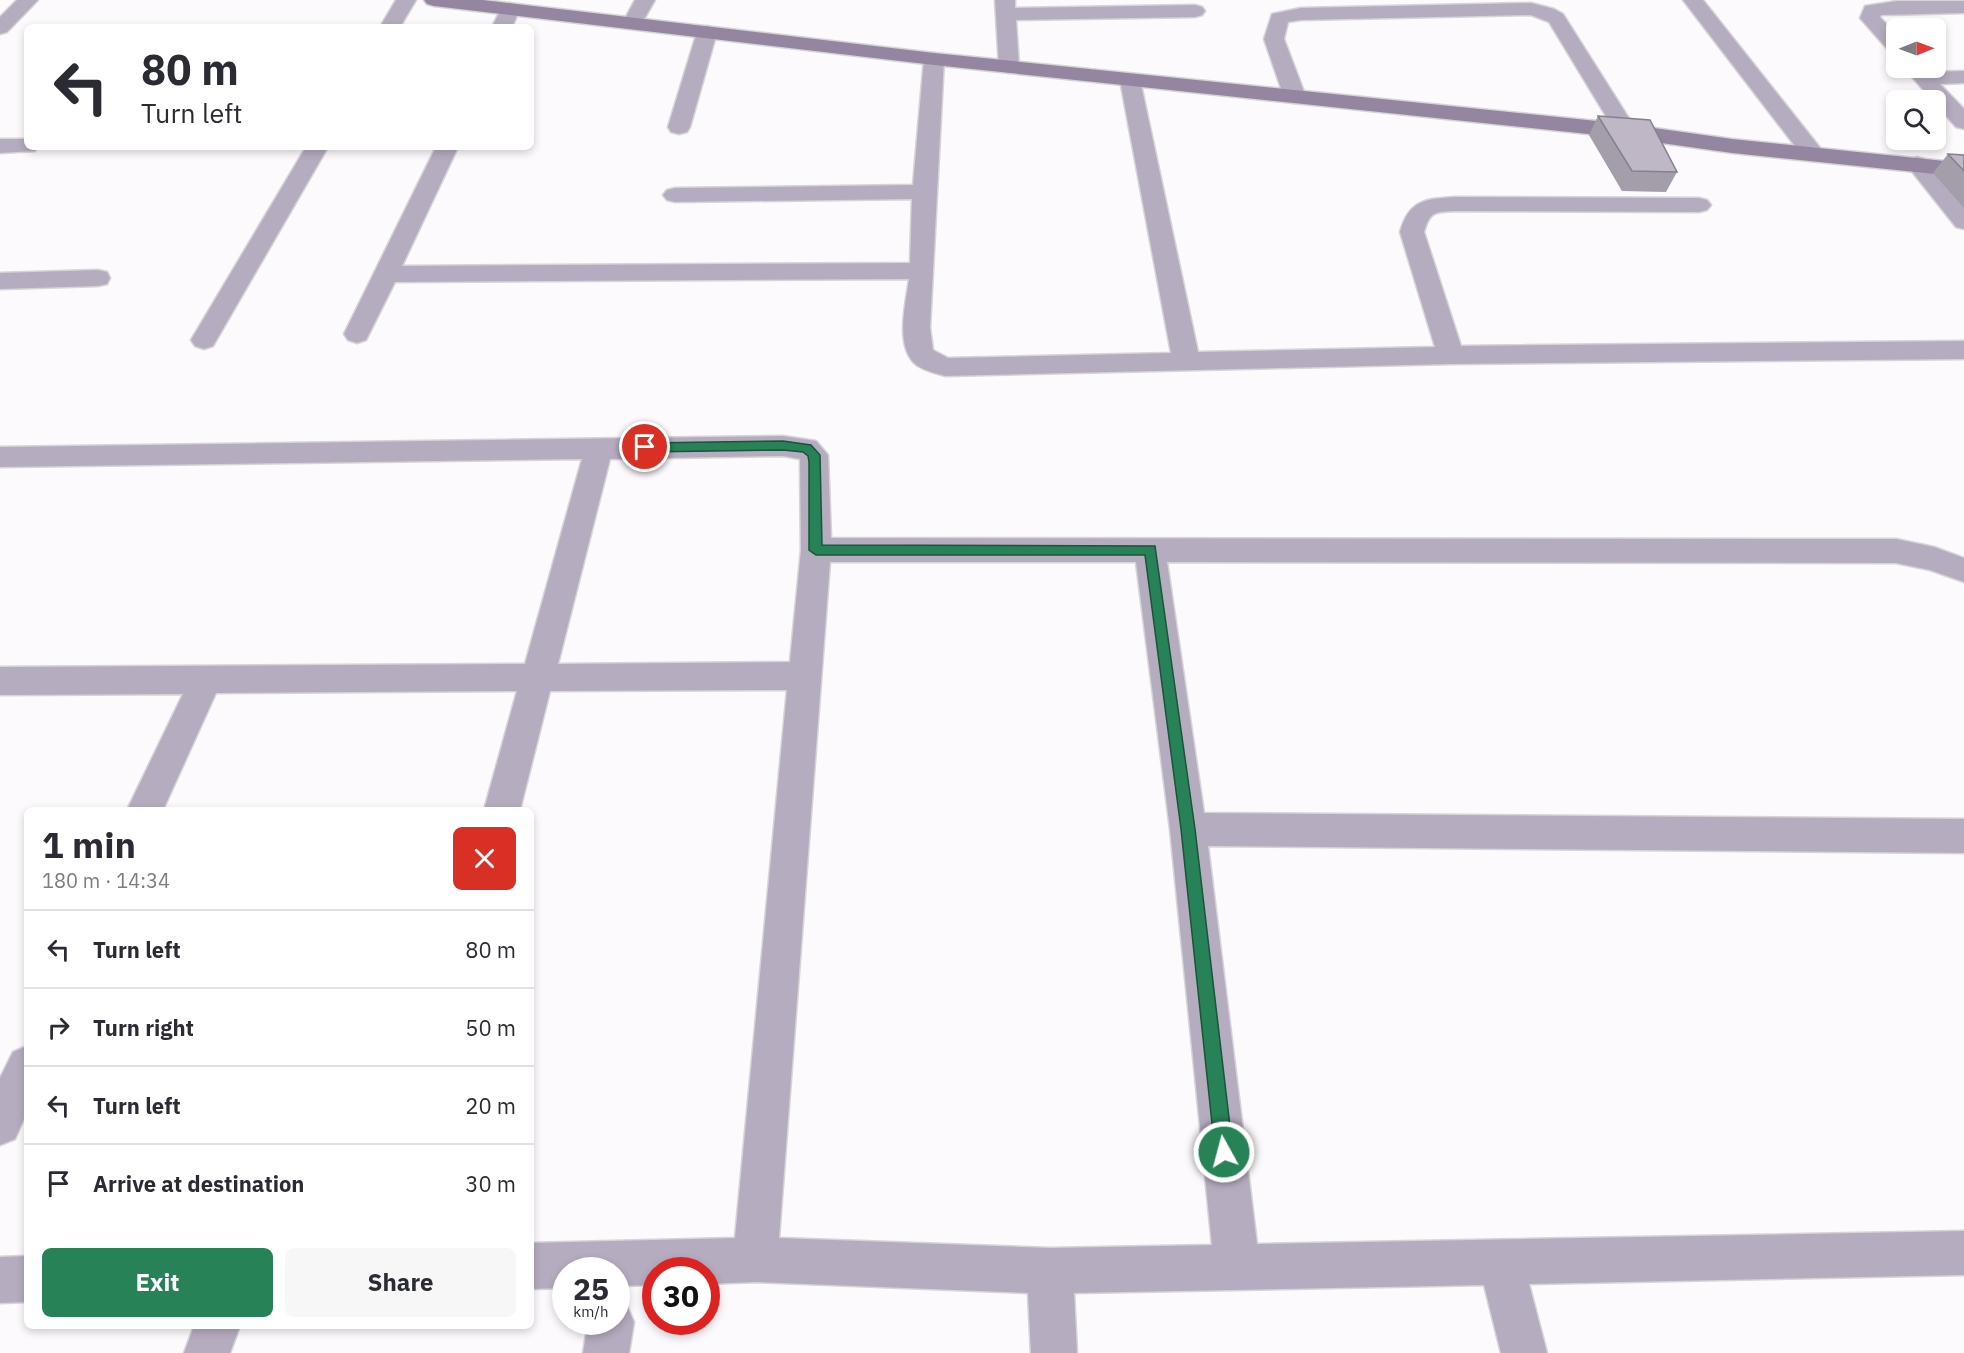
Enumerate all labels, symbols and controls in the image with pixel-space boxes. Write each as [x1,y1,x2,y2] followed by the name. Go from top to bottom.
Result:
[1886,18,1946,78] north arrow
[1886,18,1946,150] map controls
[141,42,239,97] text: 80 m
[42,48,120,126] icon: left
[1886,90,1946,150] button: search
[141,95,242,130] text: Turn left
[619,421,670,472] pin
[628,430,661,463] icon: arrive
[42,821,136,868] text: 1 min
[453,827,516,890] button: close
[42,867,170,894] text: 180 m · 14:34
[42,933,75,966] icon: left
[93,935,181,964] text: Turn left
[465,935,516,964] text: 80 m
[42,1011,75,1044] icon: right
[93,1013,194,1042] text: Turn right
[465,1013,516,1042] text: 50 m
[42,1089,75,1122] icon: left
[93,1091,181,1120] text: Turn left
[465,1091,516,1120] text: 20 m
[1192,1120,1256,1184] position arrow
[42,1167,75,1200] icon: arrive
[93,1169,304,1198] text: Arrive at destination
[465,1169,516,1198] text: 30 m
[42,1248,273,1317] button: Exit
[285,1248,516,1317] button: Share
[642,1257,720,1335] speed limit sign: 30
[573,1269,609,1308] text: 25
[573,1302,609,1321] text: km/h

